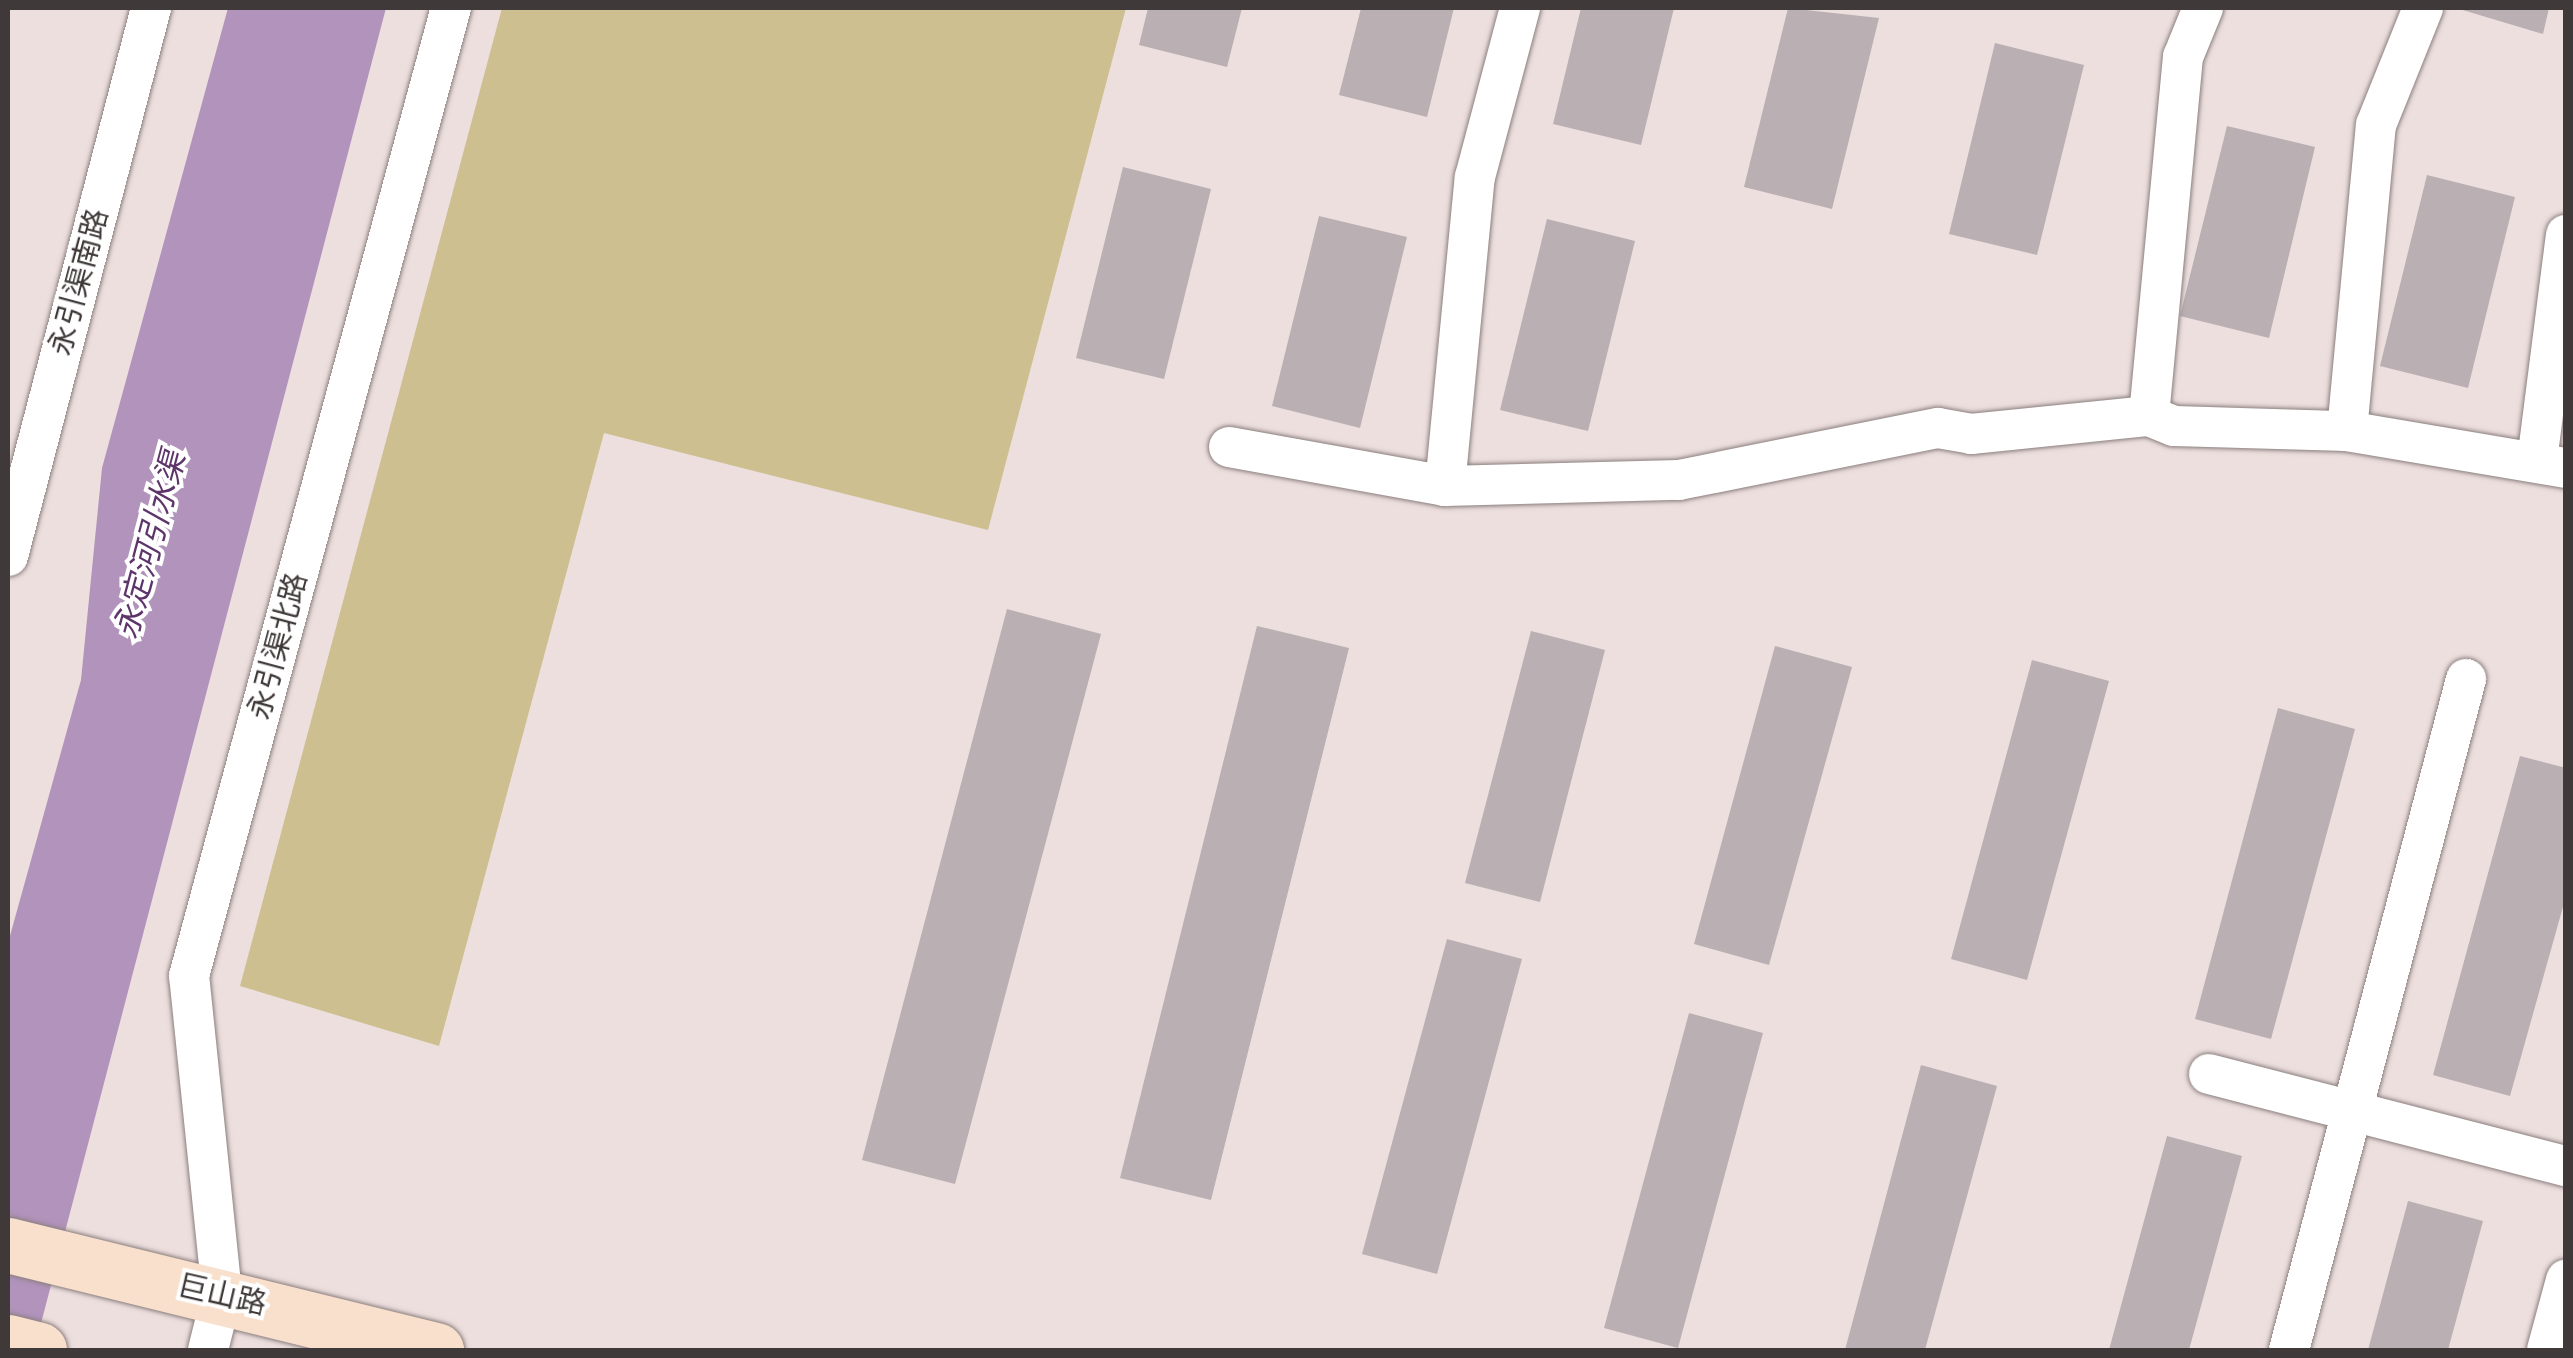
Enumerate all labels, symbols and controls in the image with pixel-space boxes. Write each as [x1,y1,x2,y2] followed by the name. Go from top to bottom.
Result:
[42,205,116,359] street label: 永引渠南路
[107,447,193,643] water label: 永定河引水渠
[241,569,315,723] street label: 永引渠北路
[174,1267,270,1323] street label: 巨山路

